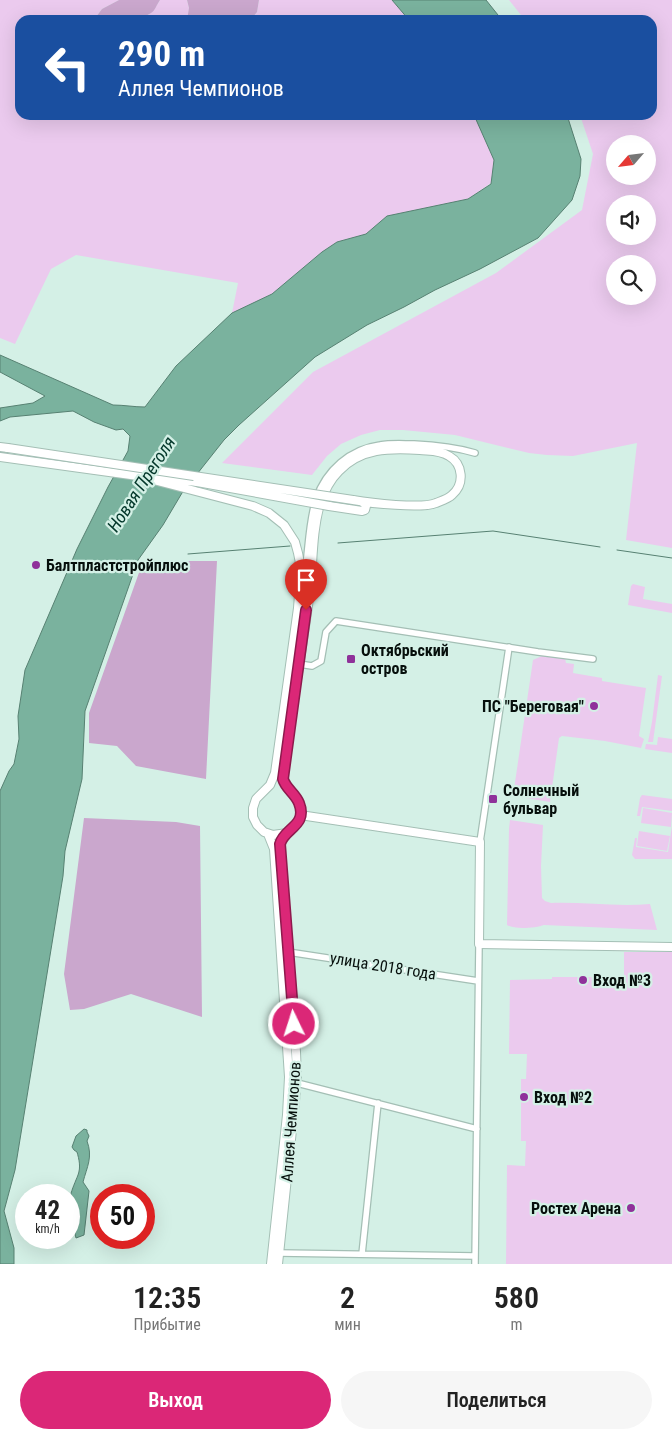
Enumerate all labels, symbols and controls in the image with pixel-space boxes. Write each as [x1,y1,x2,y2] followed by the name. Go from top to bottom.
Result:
[118,34,205,75] text: 290 m
[35,35,100,100] icon: left
[118,76,284,101] text: Аллея Чемпионов
[606,135,656,185] north arrow
[606,135,656,305] map controls
[606,195,656,245] button: sound
[606,255,656,305] button: search
[102,433,180,535] water label: Новая Преголя
[46,556,188,575] place label: Балтпластстройплюс
[30,559,42,571] marker: Балтпластстройплюс
[285,559,327,610] pin
[292,566,320,594] icon: arrive
[361,641,449,678] place label: Октябрьский остров
[345,653,357,665] marker: Октябрьский остров
[482,697,584,716] place label: ПС "Береговая"
[588,700,600,712] marker: ПС "Береговая"
[503,781,579,818] place label: Солнечный бульвар
[487,793,499,805] marker: Солнечный бульвар
[329,948,437,984] street label: улица 2018 года
[593,971,651,990] place label: Вход №3
[577,974,589,986] marker: Вход №3
[267,997,319,1049] position arrow
[277,1061,305,1183] street label: Аллея Чемпионов
[534,1088,592,1107] place label: Вход №2
[518,1091,530,1103] marker: Вход №2
[90,1184,155,1249] speed limit sign: 50
[35,1196,60,1225] text: 42
[531,1199,621,1218] place label: Ростех Арена
[625,1202,637,1214] marker: Ростех Арена
[35,1222,60,1236] text: km/h
[133,1280,201,1315] text: 12:35
[340,1280,355,1315] text: 2
[494,1280,539,1315] text: 580
[134,1315,201,1334] text: Прибытие
[334,1315,361,1334] text: мин
[510,1315,522,1334] text: m
[20,1371,331,1429] button: Выход
[341,1371,652,1429] button: Поделиться

